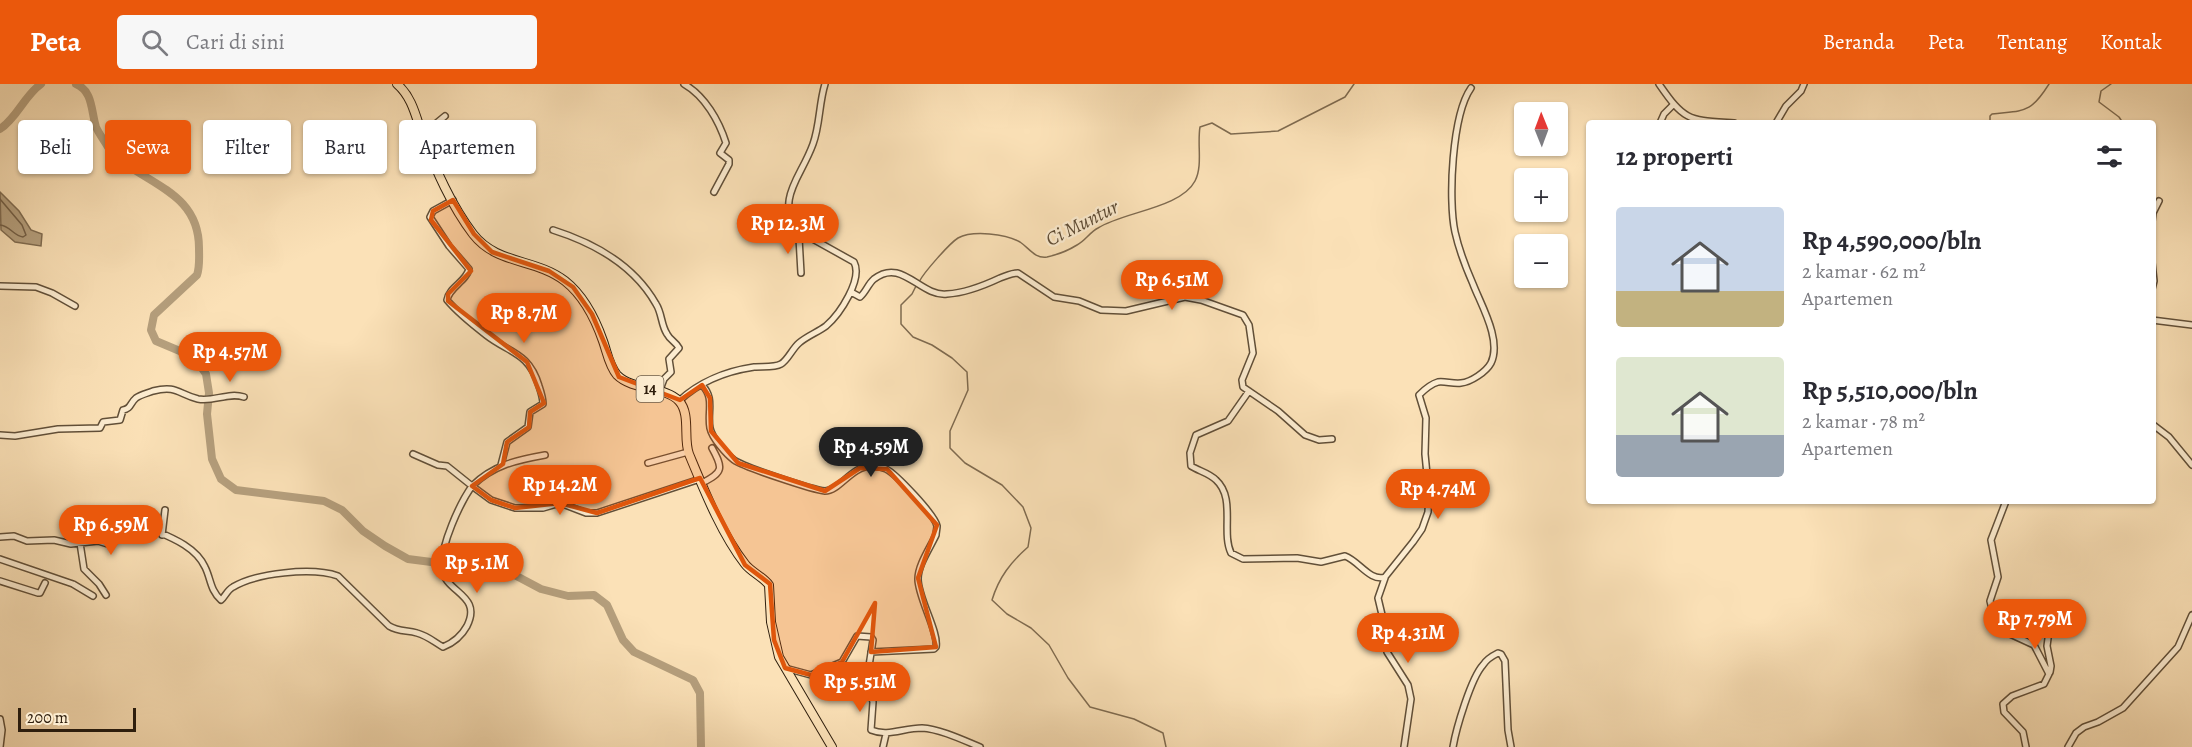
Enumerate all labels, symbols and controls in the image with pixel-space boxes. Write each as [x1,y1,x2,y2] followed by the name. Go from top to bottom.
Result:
[117,15,537,69] search box
[30,23,81,61] text: Peta
[138,26,171,59] icon: search
[186,27,285,57] text: Cari di sini
[1823,28,1895,56] text: Beranda
[1928,28,1964,56] text: Peta
[1997,28,2067,56] text: Tentang
[2100,28,2162,56] text: Kontak
[1514,102,1568,156] north arrow
[1514,102,1568,288] map controls
[18,120,93,174] chip: Beli
[105,120,191,174] chip: Sewa
[203,120,291,174] chip: Filter
[303,120,387,174] chip: Baru
[399,120,536,174] chip: Apartemen
[1616,139,1733,174] text: 12 properti
[2093,140,2126,173] icon: filters
[1514,168,1568,222] button: +
[1041,193,1124,253] water label: Ci Muntur
[726,204,850,255] pin: Rp 12.3M
[751,210,825,237] text: Rp 12.3M
[1802,223,1982,258] text: Rp 4,590,000/bln
[1664,231,1736,303] icon: home
[1514,234,1568,288] button: −
[1802,258,1926,285] text: 2 kamar · 62 m²
[1110,260,1234,311] pin: Rp 6.51M
[1135,266,1209,293] text: Rp 6.51M
[1802,285,1893,312] text: Apartemen
[469,293,579,344] pin: Rp 8.7M
[490,299,558,326] text: Rp 8.7M
[168,332,292,383] pin: Rp 4.57M
[192,338,268,365] text: Rp 4.57M
[1802,373,1978,408] text: Rp 5,510,000/bln
[636,376,664,402] road number: 14
[1664,381,1736,453] icon: home
[1802,408,1925,435] text: 2 kamar · 78 m²
[809,427,933,478] pin: Rp 4.59M
[833,433,909,460] text: Rp 4.59M
[1802,435,1893,462] text: Apartemen
[498,465,622,516] pin: Rp 14.2M
[1376,469,1500,520] pin: Rp 4.74M
[522,471,598,498] text: Rp 14.2M
[1400,475,1476,502] text: Rp 4.74M
[49,505,173,556] pin: Rp 6.59M
[73,511,149,538] text: Rp 6.59M
[422,543,532,594] pin: Rp 5.1M
[445,549,509,576] text: Rp 5.1M
[1973,599,2097,650] pin: Rp 7.79M
[1997,605,2073,632] text: Rp 7.79M
[1346,613,1470,664] pin: Rp 4.31M
[1371,619,1445,646] text: Rp 4.31M
[798,662,922,713] pin: Rp 5.51M
[823,668,897,695] text: Rp 5.51M
[18,705,136,732] scale bar
[27,707,68,729] text: 200 m

